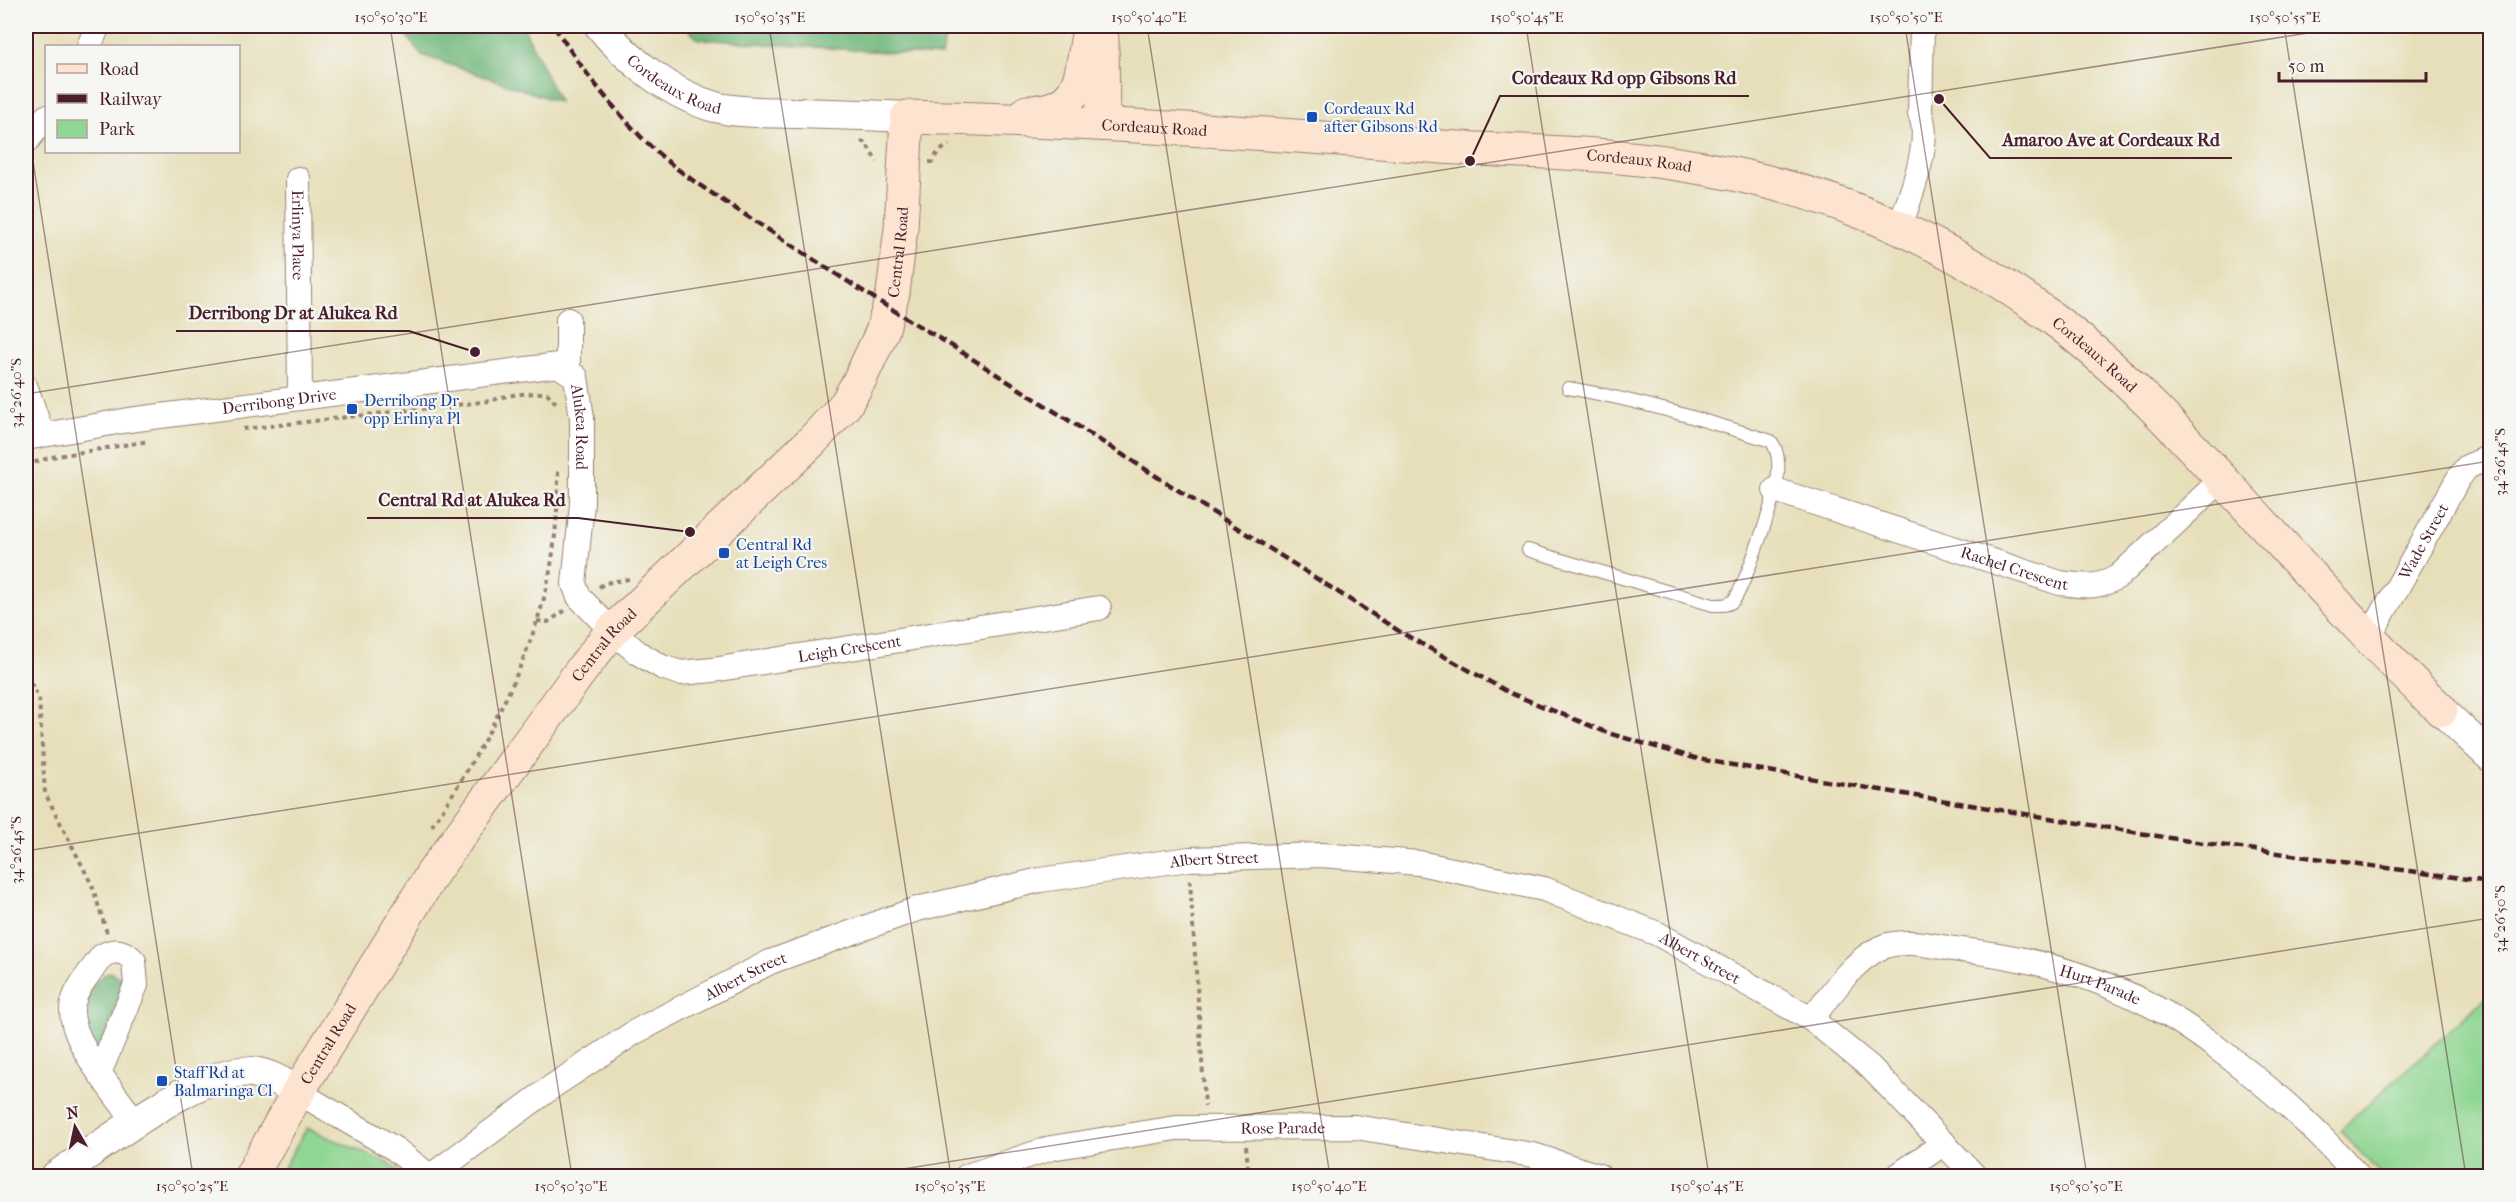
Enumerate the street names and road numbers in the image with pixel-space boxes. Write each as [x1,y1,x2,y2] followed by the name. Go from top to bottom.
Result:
[623,50,723,118] street label: Cordeaux Road
[1101,115,1208,140] street label: Cordeaux Road
[1586,145,1693,176] street label: Cordeaux Road
[288,190,308,280] street label: Erlinya Place
[884,206,912,299] street label: Central Road
[2049,313,2141,396] street label: Cordeaux Road
[567,382,591,470] street label: Alukea Road
[221,384,338,418] street label: Derribong Drive
[2394,500,2453,584] street label: Wade Street
[1958,542,2070,594] street label: Rachel Crescent
[567,604,641,685] street label: Central Road
[796,631,903,666] street label: Leigh Crescent
[1167,848,1259,872] street label: Albert Street
[1656,927,1744,988] street label: Albert Street
[701,948,789,1005] street label: Albert Street
[2057,961,2144,1009] street label: Hurt Parade
[296,1000,360,1088] street label: Central Road
[1241,1118,1325,1138] street label: Rose Parade

